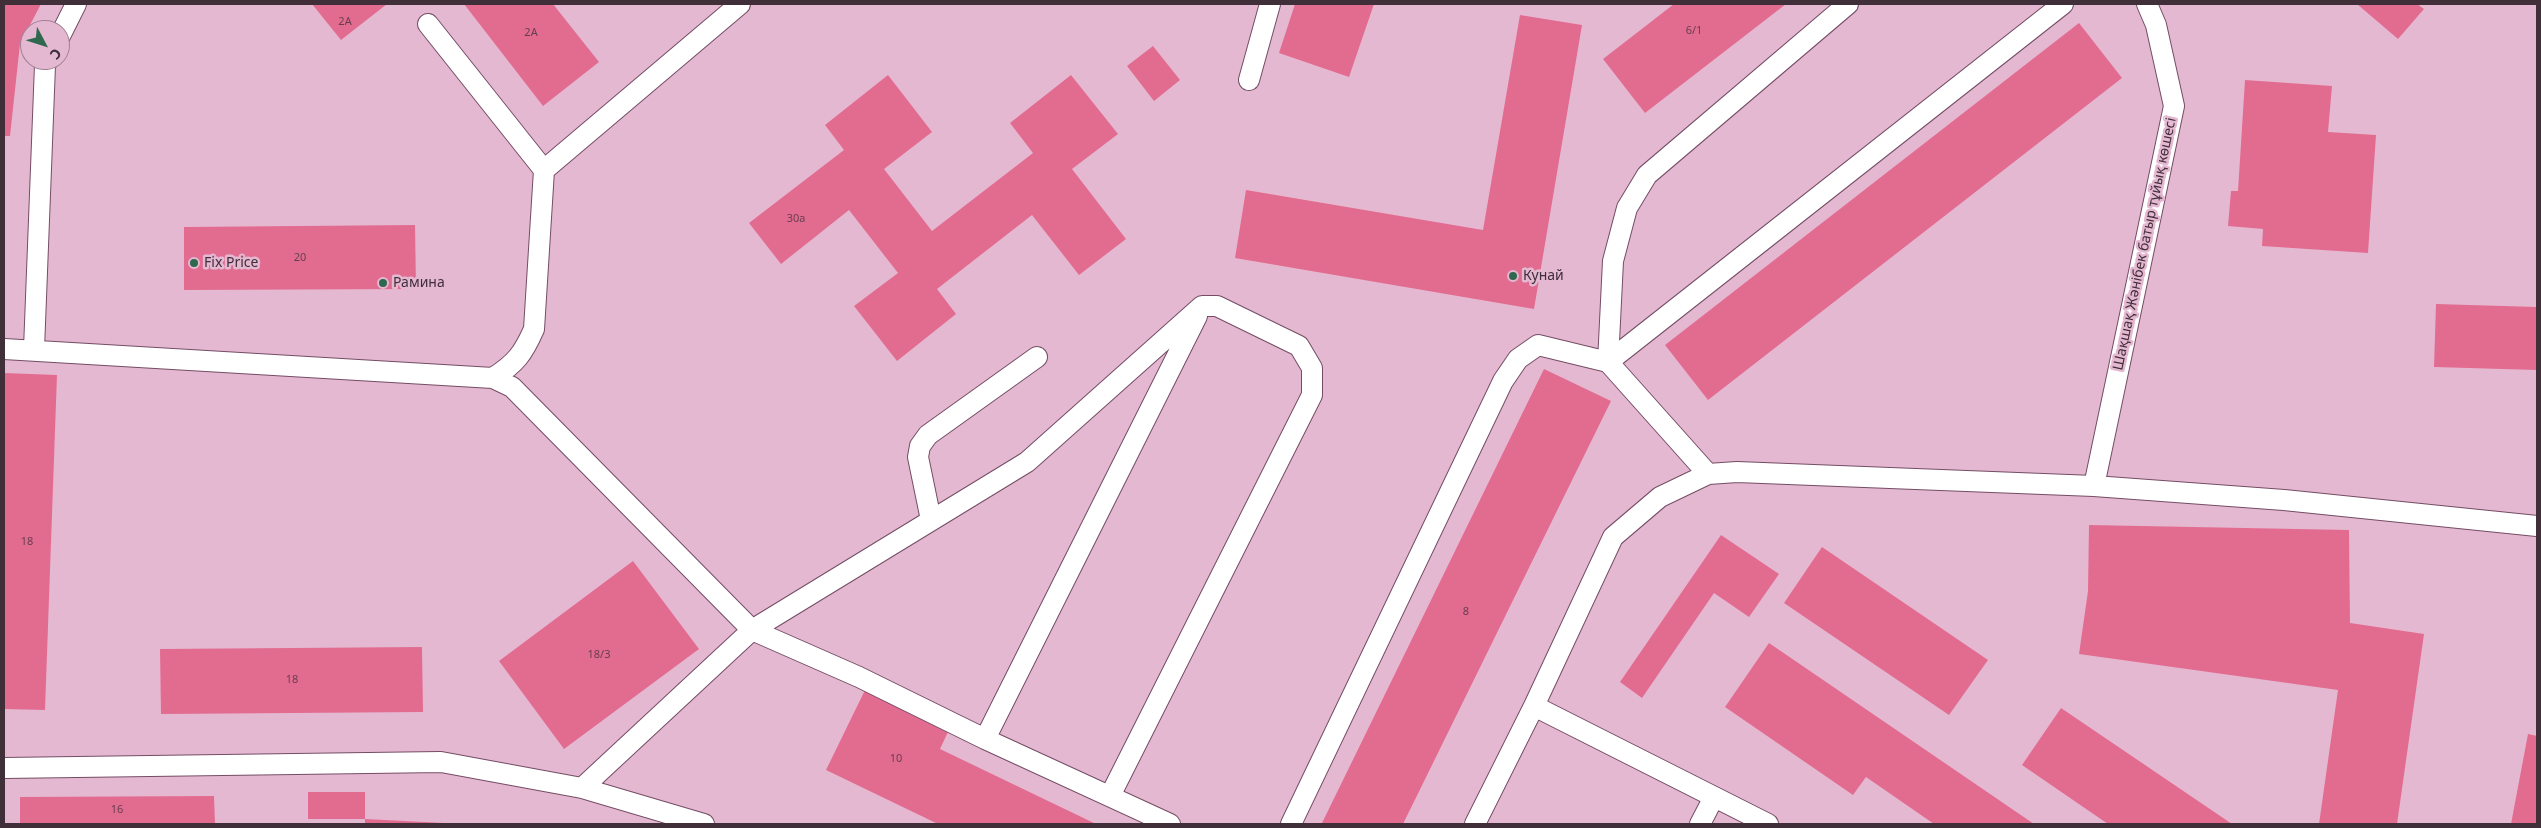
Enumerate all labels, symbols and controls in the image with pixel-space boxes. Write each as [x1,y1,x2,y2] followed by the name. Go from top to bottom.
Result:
[338,15,352,29] house number: 2А
[20,20,70,70] north arrow
[1686,24,1702,38] house number: 6/1
[524,26,538,40] house number: 2А
[46,45,66,64] text: С
[2110,116,2180,372] street label: Шақшақ Жәнібек батыр тұйық көшесі
[787,212,805,226] house number: 30а
[294,251,306,265] house number: 20
[204,255,258,271] place label: Fix Price
[188,257,200,269] marker: Fix Price
[1523,268,1564,284] place label: Кунай
[1507,270,1519,282] marker: Кунай
[393,275,445,291] place label: Рамина
[377,277,389,289] marker: Рамина
[21,535,33,549] house number: 18
[1463,605,1469,619] house number: 8
[588,648,610,662] house number: 18/3
[286,673,298,687] house number: 18
[890,752,902,766] house number: 10
[111,803,123,817] house number: 16

